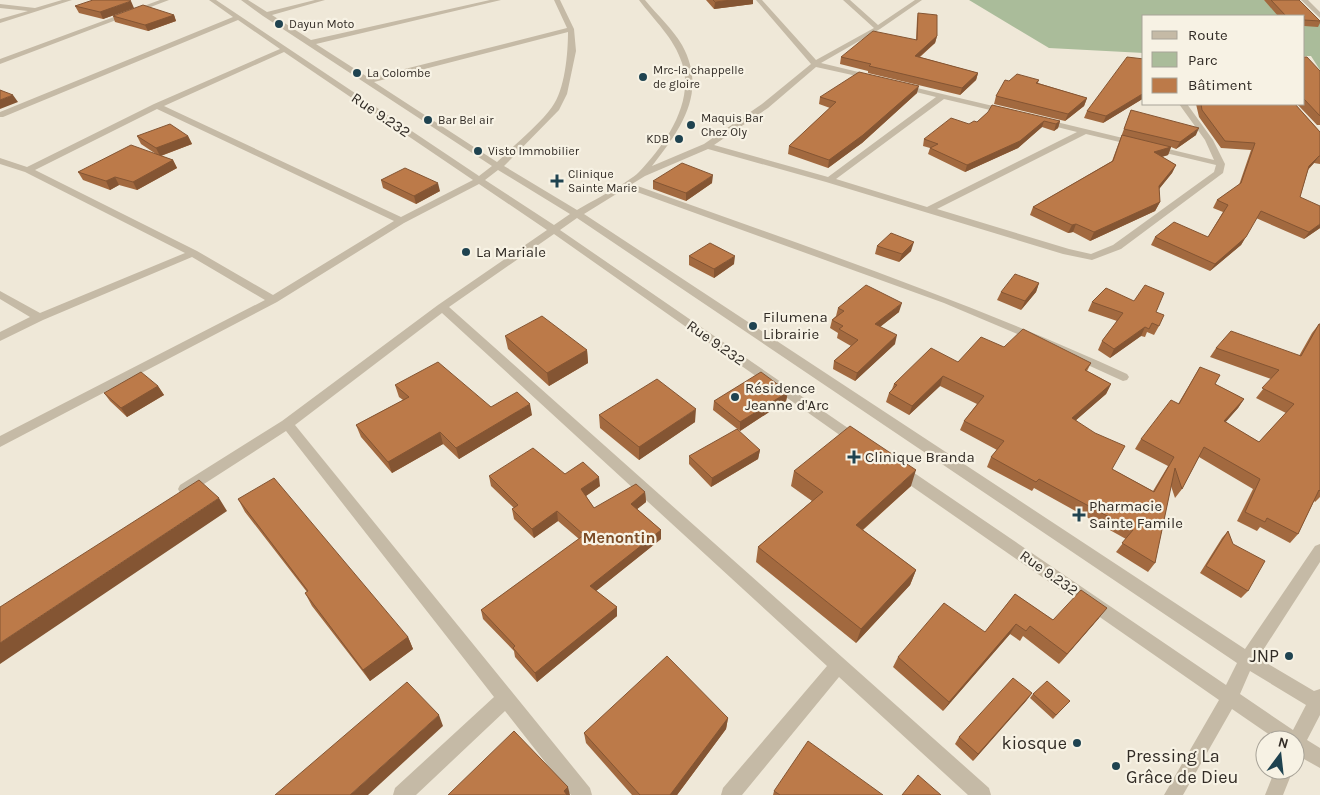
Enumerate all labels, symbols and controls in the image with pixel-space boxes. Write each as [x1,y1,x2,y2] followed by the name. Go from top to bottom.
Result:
[1142,15,1305,105] legend
[289,17,354,31] place label: Dayun Moto
[273,18,285,30] marker: Dayun Moto
[1188,26,1228,44] text: Route
[1188,51,1218,69] text: Parc
[653,63,744,91] place label: Mrc-la chappelle de gloire
[367,66,430,80] place label: La Colombe
[351,67,363,79] marker: La Colombe
[637,71,649,83] marker: Mrc-la chappelle de gloire
[1188,76,1252,94] text: Bâtiment
[348,89,414,141] street label: Rue 9.232
[701,111,764,139] place label: Maquis Bar Chez Oly
[438,113,494,127] place label: Bar Bel air
[422,114,434,126] marker: Bar Bel air
[685,119,697,131] marker: Maquis Bar Chez Oly
[646,132,669,146] place label: KDB
[673,133,685,145] marker: KDB
[488,144,580,158] place label: Visto Immobilier
[472,145,484,157] marker: Visto Immobilier
[568,167,637,195] place label: Clinique Sainte Marie
[550,174,564,188] marker: Clinique Sainte Marie
[476,243,546,261] place label: La Mariale
[460,246,472,258] marker: La Mariale
[763,308,828,343] place label: Filumena Librairie
[683,316,749,370] street label: Rue 9.232
[747,320,759,332] marker: Filumena Librairie
[745,379,829,414] place label: Résidence Jeanne d'Arc
[729,391,741,403] marker: Résidence Jeanne d'Arc
[865,448,975,466] place label: Clinique Branda
[847,450,861,464] marker: Clinique Branda
[1089,497,1183,532] place label: Pharmacie Sainte Famile
[1073,509,1085,521] marker: Pharmacie Sainte Famile
[583,528,656,547] district label: Menontin
[1016,546,1082,600] street label: Rue 9.232
[1249,645,1279,667] place label: JNP
[1283,650,1295,662] marker: JNP
[1255,730,1305,780] north arrow
[1002,732,1067,754] place label: kiosque
[1276,733,1290,752] text: N
[1071,737,1083,749] marker: kiosque
[1126,745,1238,788] place label: Pressing La Grâce de Dieu
[1110,760,1122,772] marker: Pressing La Grâce de Dieu

